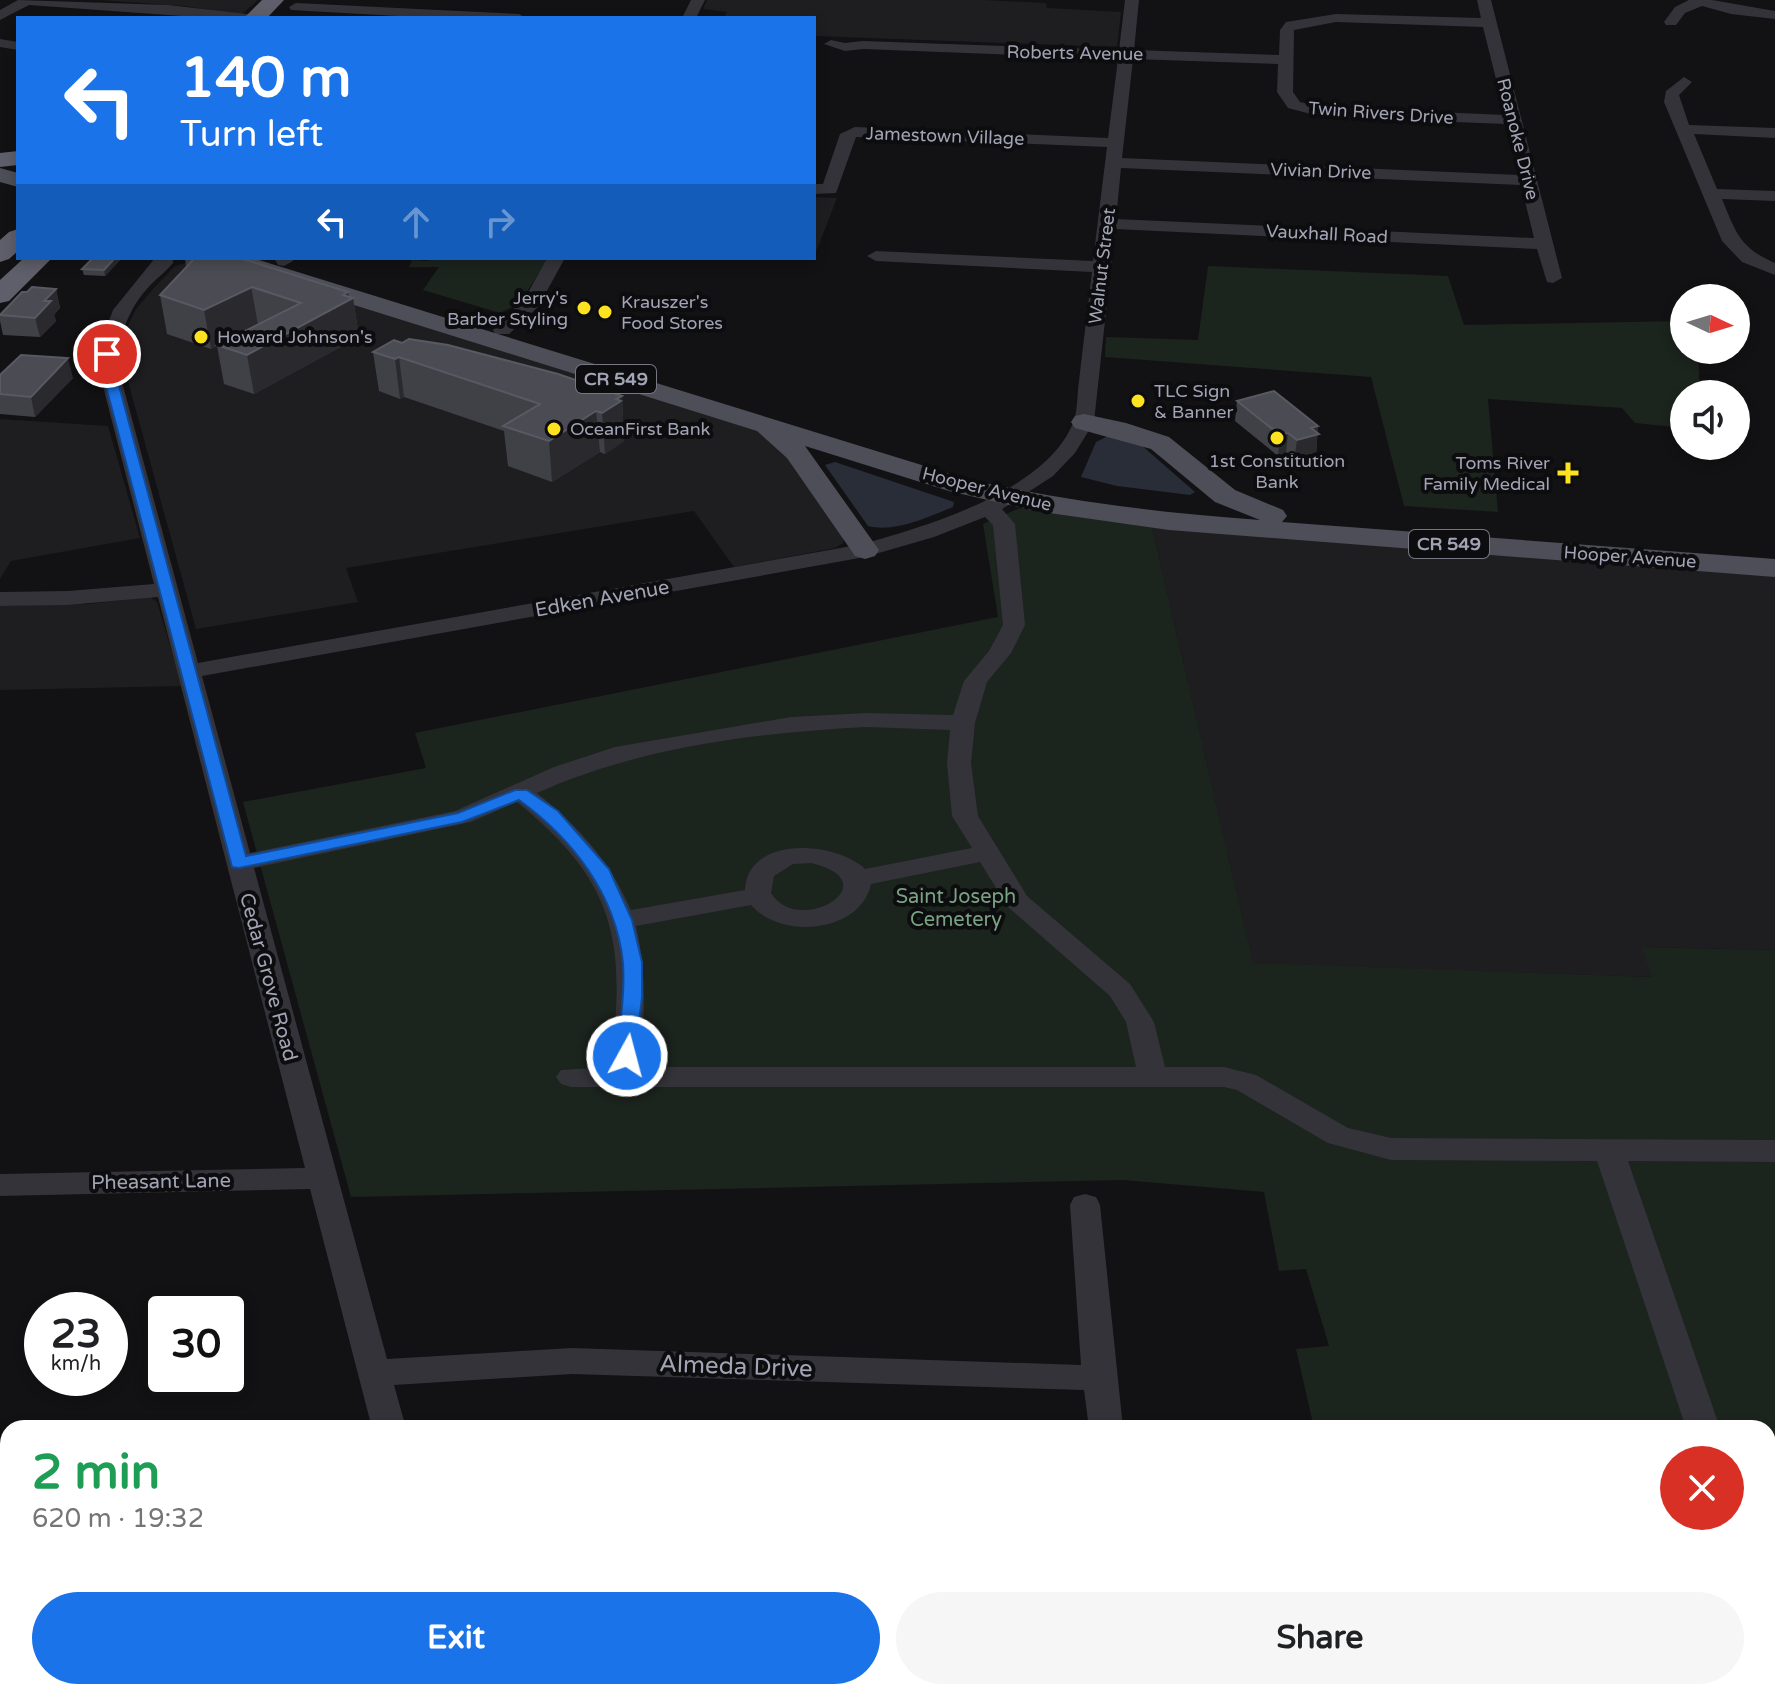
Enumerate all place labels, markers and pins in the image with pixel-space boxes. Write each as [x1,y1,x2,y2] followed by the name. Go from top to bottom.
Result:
[447,287,568,330] place label: Jerry's Barber Styling
[621,291,723,334] place label: Krauszer's Food Stores
[575,299,593,317] marker: Jerry's Barber Styling
[596,303,614,321] marker: Krauszer's Food Stores
[73,320,141,388] pin
[217,326,373,348] place label: Howard Johnson's
[192,328,210,346] marker: Howard Johnson's
[1154,380,1234,423] place label: TLC Sign & Banner
[1129,392,1147,410] marker: TLC Sign & Banner
[570,418,711,440] place label: OceanFirst Bank
[545,420,563,438] marker: OceanFirst Bank
[1268,429,1286,447] marker: 1st Constitution Bank
[1209,450,1345,493] place label: 1st Constitution Bank
[1423,452,1550,495] place label: Toms River Family Medical
[1557,462,1579,484] marker: Toms River Family Medical

